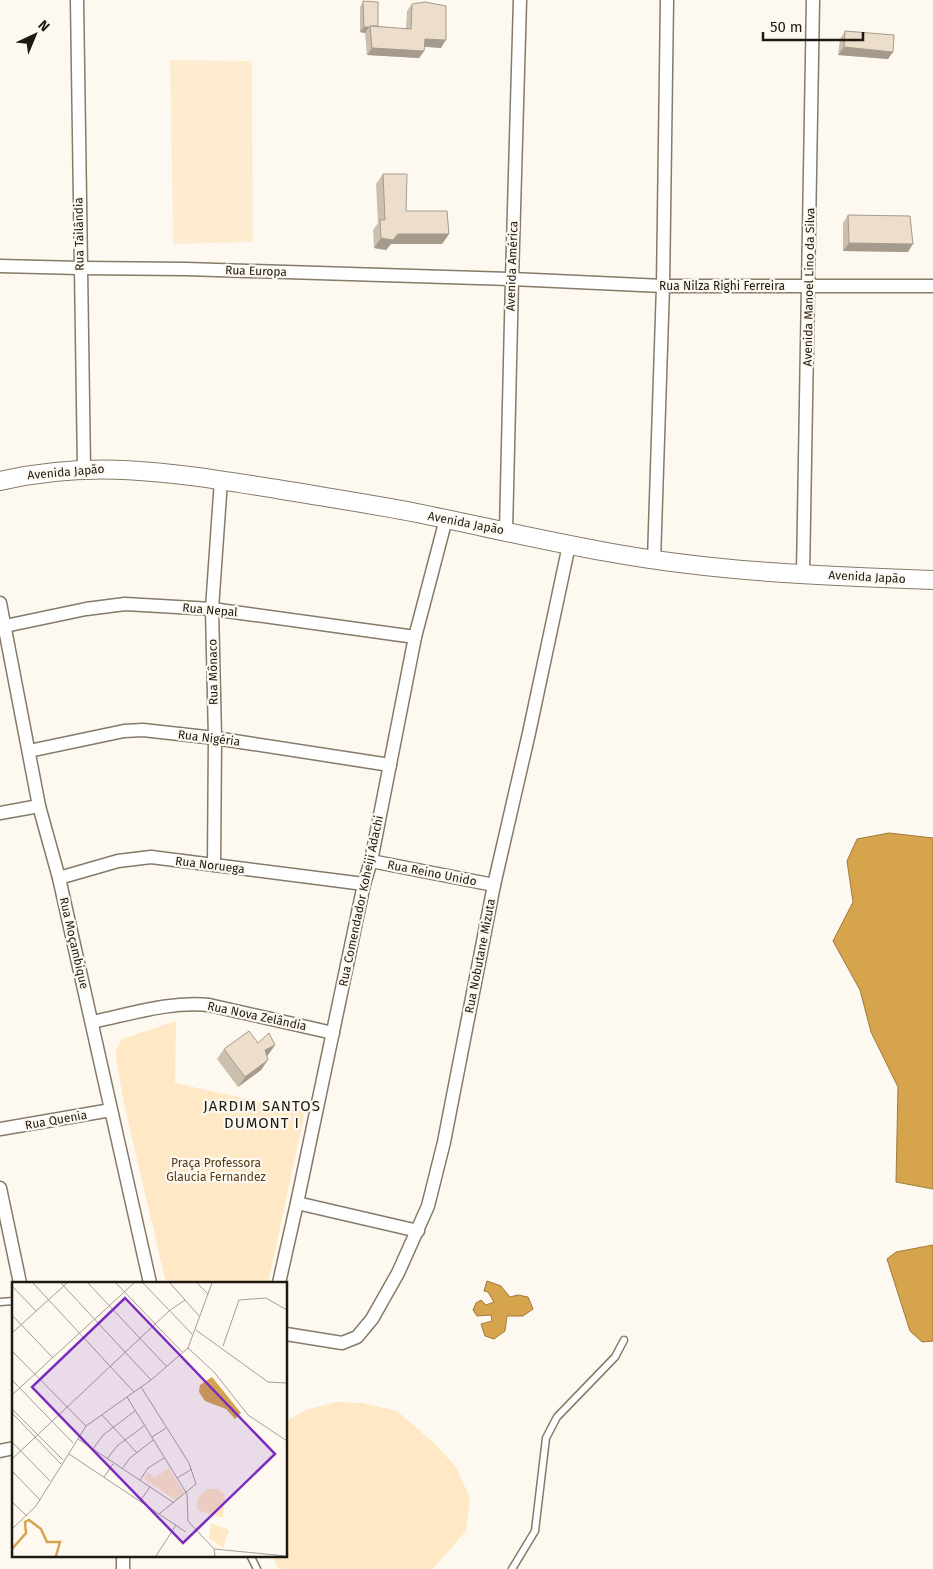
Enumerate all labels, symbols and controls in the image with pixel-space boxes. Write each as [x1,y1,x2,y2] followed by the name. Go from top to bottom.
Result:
[10,10,60,60] north arrow
[763,10,863,42] scale bar
[34,17,53,35] text: N
[770,18,803,36] text: 50 m
[71,197,87,271] street label: Rua Tailândia
[801,208,817,366] street label: Avenida Manoel Lino da Silva
[503,221,521,311] street label: Avenida América
[225,263,287,279] street label: Rua Europa
[659,279,785,293] street label: Rua Nilza Righi Ferreira
[27,462,105,482] street label: Avenida Japão
[427,509,505,537] street label: Avenida Japão
[828,568,906,586] street label: Avenida Japão
[182,601,239,619] street label: Rua Nepal
[205,639,221,705] street label: Rua Mônaco
[177,727,241,749] street label: Rua Nigéria
[336,814,386,988] street label: Rua Comendador Koheiji Adachi
[174,854,246,876] street label: Rua Noruega
[386,857,478,889] street label: Rua Reino Unido
[57,896,91,990] street label: Rua Moçambique
[462,898,498,1014] street label: Rua Nobutane Mizuta
[206,999,308,1033] street label: Rua Nova Zelândia
[203,1097,321,1132] district label: JARDIM SANTOS DUMONT I
[24,1108,88,1132] street label: Rua Quenia
[166,1156,266,1184] park label: Praça Professora Glaucia Fernandez
[12,1282,288,1556] inset map

